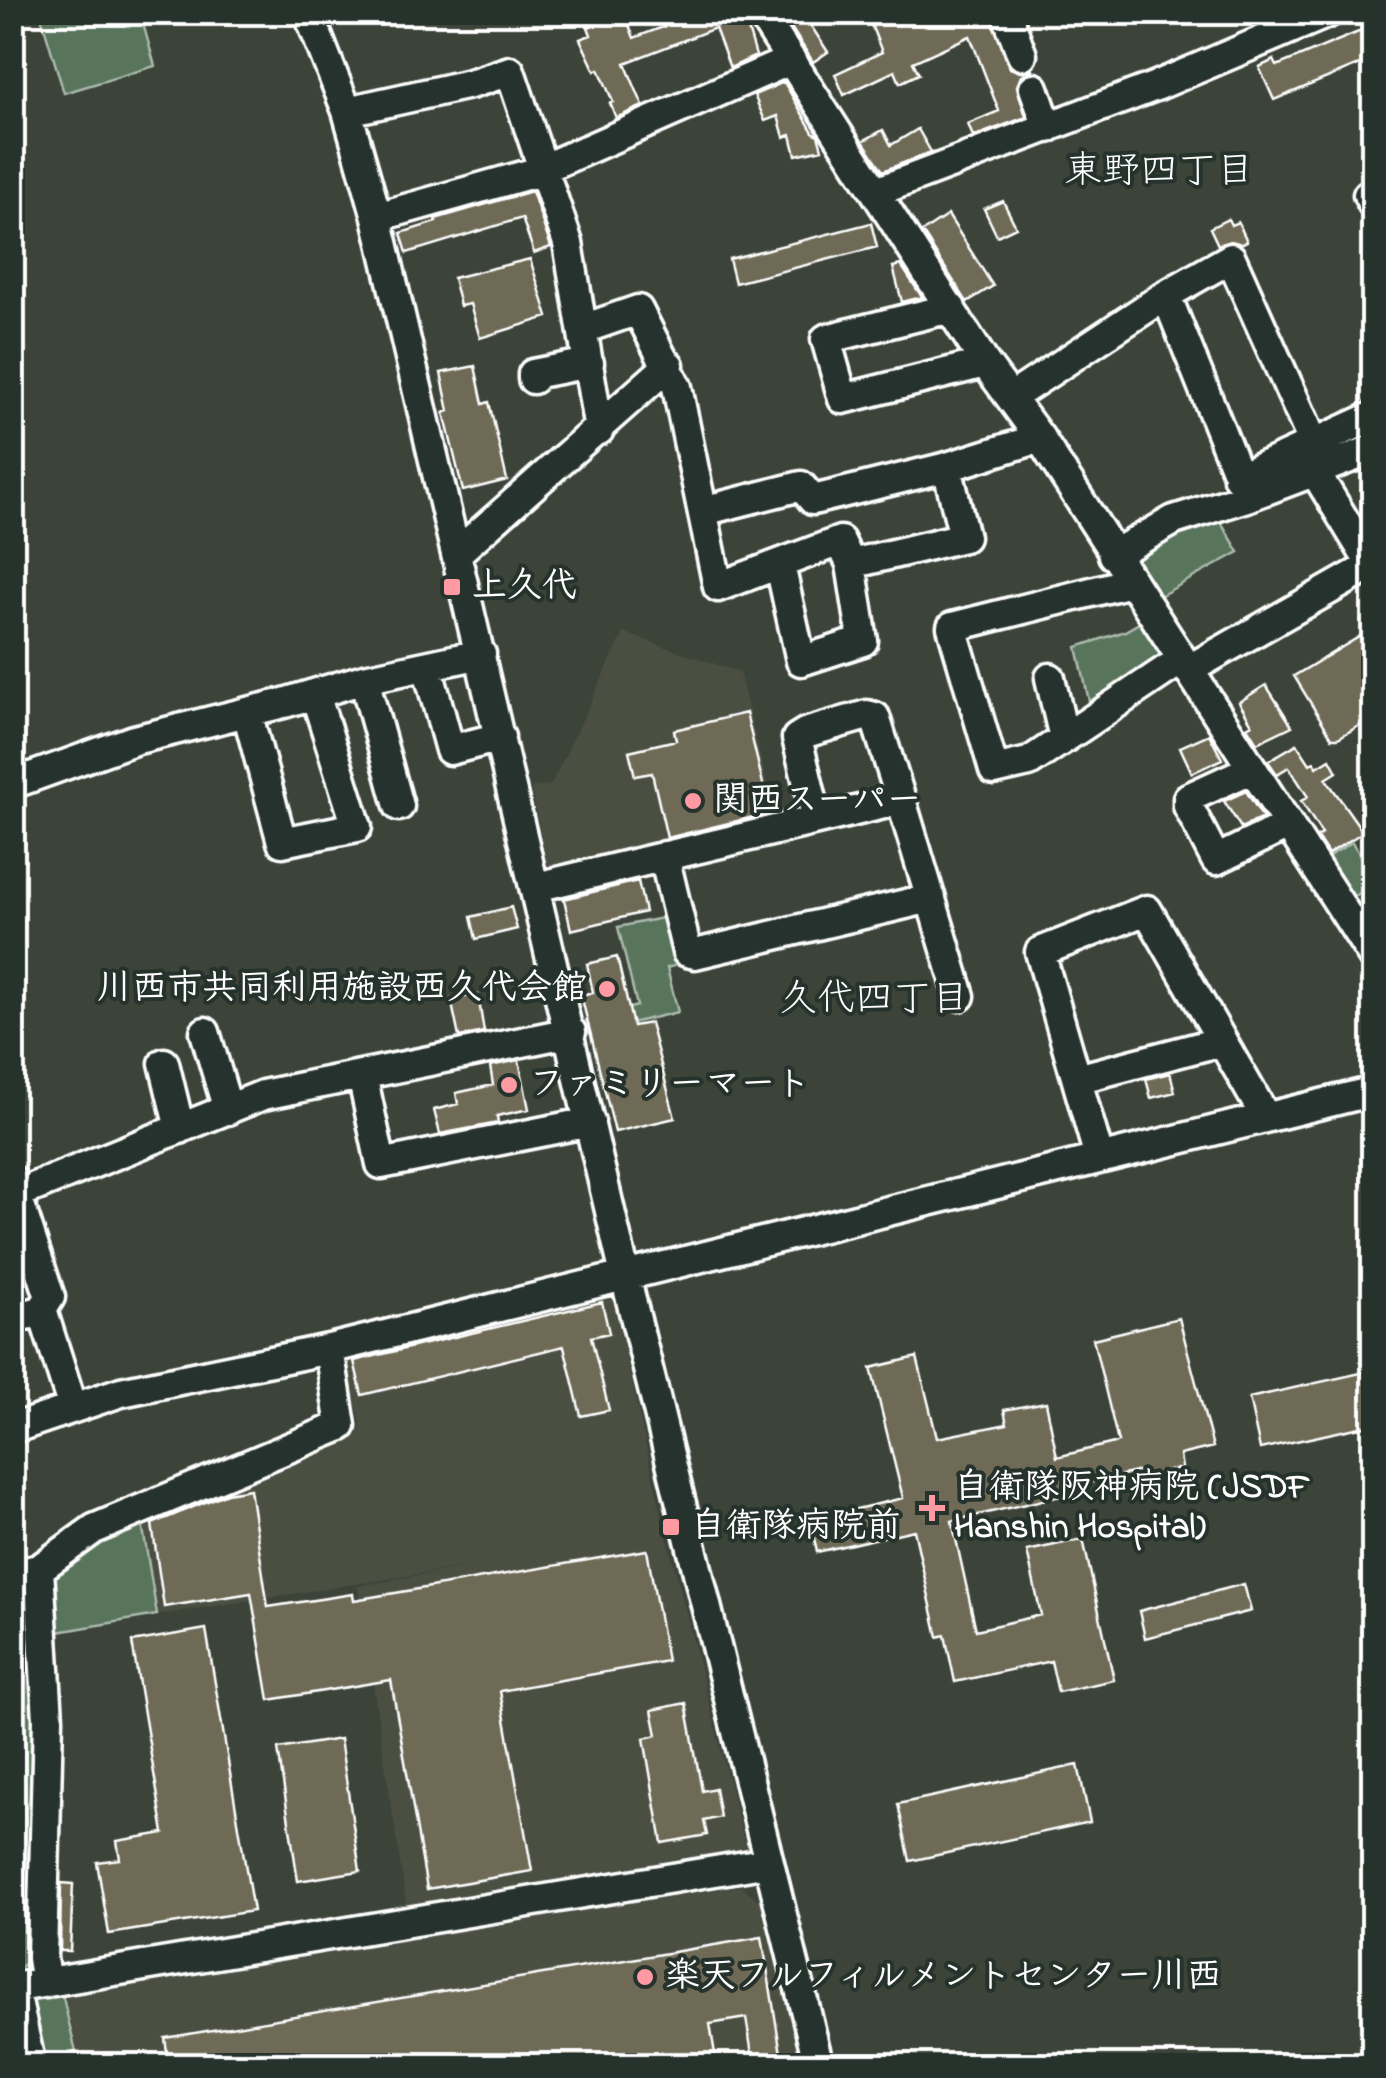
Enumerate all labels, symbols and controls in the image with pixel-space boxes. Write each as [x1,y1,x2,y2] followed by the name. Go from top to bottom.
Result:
[1064,145,1254,201] district label: 東野四丁目
[472,562,577,613] place label: 上久代
[441,576,463,598] marker: 上久代
[713,776,922,827] place label: 関西スーパー
[682,790,704,812] marker: 関西スーパー
[97,964,587,1015] place label: 川西市共同利用施設西久代会館
[779,973,969,1029] district label: 久代四丁目
[596,978,618,1000] marker: 川西市共同利用施設西久代会館
[529,1060,810,1111] place label: ファミリーマート
[498,1074,520,1096] marker: ファミリーマート
[954,1463,1310,1554] place label: 自衛隊阪神病院 (JSDF Hanshin Hospital)
[919,1495,945,1521] marker: 自衛隊阪神病院 (JSDF Hanshin Hospital)
[691,1502,901,1553] place label: 自衛隊病院前
[660,1516,682,1538] marker: 自衛隊病院前
[665,1952,1222,2003] place label: 楽天フルフィルメントセンター川西
[634,1966,656,1988] marker: 楽天フルフィルメントセンター川西

